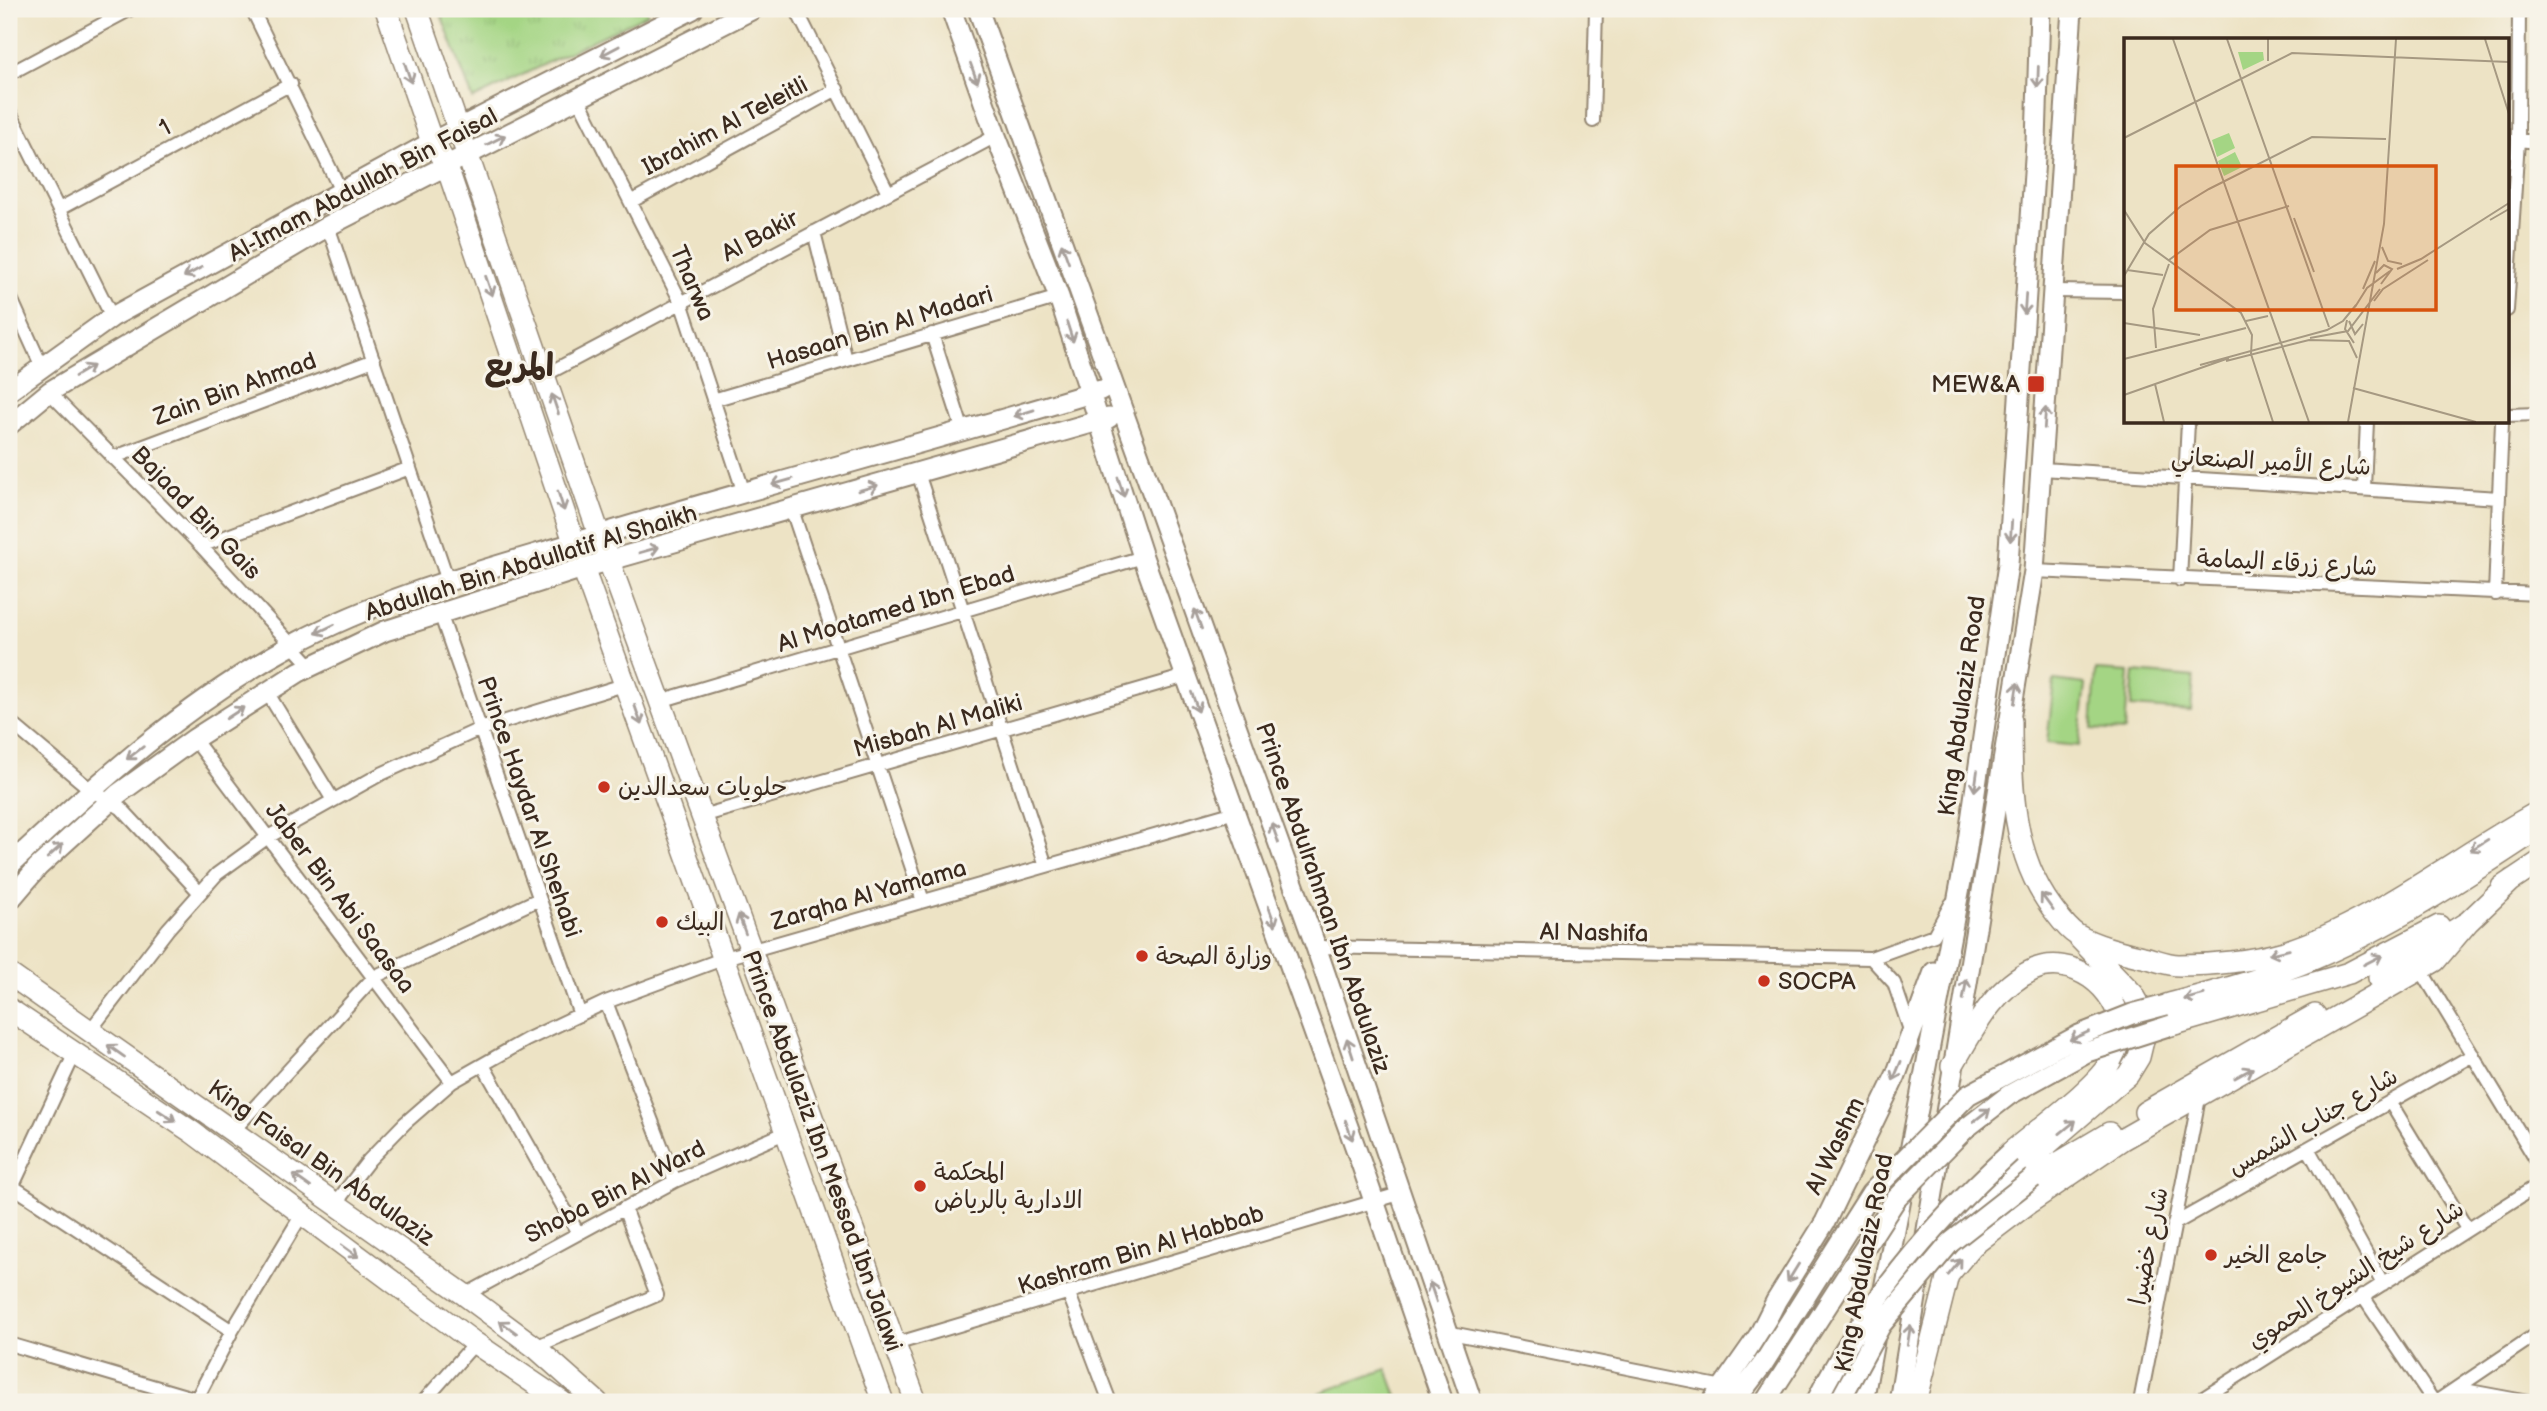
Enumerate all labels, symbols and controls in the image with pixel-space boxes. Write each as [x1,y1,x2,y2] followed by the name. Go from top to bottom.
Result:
[2124,38,2508,424] inset map
[601,45,621,59] one-way arrow
[403,62,415,84] one-way arrow
[969,62,981,84] one-way arrow
[2032,65,2045,88] one-way arrow
[637,70,813,182] street label: Ibrahim Al Teleitli
[223,102,503,268] street label: Al-Imam Abdullah Bin Faisal
[154,113,176,143] street label: 1
[485,133,506,147] one-way arrow
[717,204,804,268] street label: Al Bakir
[663,241,721,325] street label: Tharwa
[1058,242,1070,264] one-way arrow
[183,266,204,279] one-way arrow
[484,274,496,296] one-way arrow
[764,280,996,376] street label: Hasaan Bin Al Madari
[2018,292,2031,315] one-way arrow
[1065,321,1078,343] one-way arrow
[149,346,320,432] street label: Zain Bin Ahmad
[484,347,554,388] district label: المربع
[73,364,93,378] one-way arrow
[1931,370,2020,399] place label: MEW&A
[2026,374,2046,394] marker: MEW&A
[548,393,561,415] one-way arrow
[1014,407,1036,420] one-way arrow
[2039,407,2052,430] one-way arrow
[2170,439,2372,488] street label: شارع الأمير الصنعاني
[125,440,267,586] street label: Bajaad Bin Gais
[1115,476,1128,498] one-way arrow
[771,477,793,490] one-way arrow
[857,481,879,494] one-way arrow
[556,490,568,512] one-way arrow
[362,499,700,627] street label: Abdullah Bin Abdullatif Al Shaikh
[2004,519,2017,542] one-way arrow
[638,543,660,556] one-way arrow
[2196,544,2378,584] street label: شارع زرقاء اليمامة
[774,559,1018,659] street label: Al Moatamed Ibn Ebad
[1932,594,1992,818] street label: King Abdulaziz Road
[1191,609,1203,631] one-way arrow
[315,622,336,636] one-way arrow
[471,673,587,941] street label: Prince Haydar Al Shehabi
[2009,682,2022,704] one-way arrow
[850,688,1026,764] street label: Misbah Al Maliki
[1190,691,1202,713] one-way arrow
[633,704,645,726] one-way arrow
[224,705,244,719] one-way arrow
[1249,719,1397,1078] street label: Prince Abdulrahman Ibn Abdulaziz
[126,745,144,760] one-way arrow
[1970,769,1983,792] one-way arrow
[618,773,788,803] place label: حلويات سعدالدين
[596,779,612,795] marker: حلويات سعدالدين
[259,797,421,999] street label: Jaber Bin Abi Saasaa
[1268,823,1280,845] one-way arrow
[2469,839,2489,853] one-way arrow
[46,843,63,860] one-way arrow
[767,853,970,937] street label: Zarqha Al Yamama
[2040,893,2055,912] one-way arrow
[1267,905,1280,927] one-way arrow
[676,908,725,937] place label: البيك
[734,913,747,935] one-way arrow
[654,914,670,930] marker: البيك
[1539,918,1649,948] street label: Al Nashifa
[1156,942,1272,971] place label: وزارة الصحة
[2268,945,2291,959] one-way arrow
[736,946,908,1356] street label: Prince Abdulaziz Ibn Messad Ibn Jalawi
[1134,948,1150,964] marker: وزارة الصحة
[2362,953,2383,966] one-way arrow
[1778,967,1856,996] place label: SOCPA
[1756,973,1772,989] marker: SOCPA
[1959,978,1972,1001] one-way arrow
[2183,991,2206,1004] one-way arrow
[2069,1029,2090,1043] one-way arrow
[1343,1037,1355,1059] one-way arrow
[107,1044,126,1058] one-way arrow
[1890,1060,1903,1081] one-way arrow
[2223,1062,2404,1184] street label: شارع جناب الشمس
[2233,1066,2254,1079] one-way arrow
[202,1074,440,1253] street label: King Faisal Bin Abdulaziz
[1799,1093,1871,1199] street label: Al Washm
[157,1108,176,1123] one-way arrow
[1973,1108,1991,1123] one-way arrow
[1344,1119,1357,1141] one-way arrow
[2059,1120,2077,1135] one-way arrow
[520,1134,710,1250] street label: Shoba Bin Al Ward
[1829,1151,1899,1375] street label: King Abdulaziz Road
[934,1158,1083,1215] place label: المحكمة الادارية بالرياض
[293,1174,312,1188] one-way arrow
[912,1178,928,1194] marker: المحكمة الادارية بالرياض
[2123,1185,2177,1308] street label: شارع خضيرا
[2242,1194,2471,1357] street label: شارع شيخ الشيوخ الحموي
[1014,1199,1268,1301] street label: Kashram Bin Al Habbab
[2223,1241,2328,1272] place label: جامع الخير
[340,1243,359,1258] one-way arrow
[2203,1247,2219,1263] marker: جامع الخير
[1947,1259,1963,1277] one-way arrow
[1786,1262,1800,1282] one-way arrow
[1426,1281,1439,1303] one-way arrow
[499,1320,518,1334] one-way arrow
[1903,1324,1916,1347] one-way arrow

